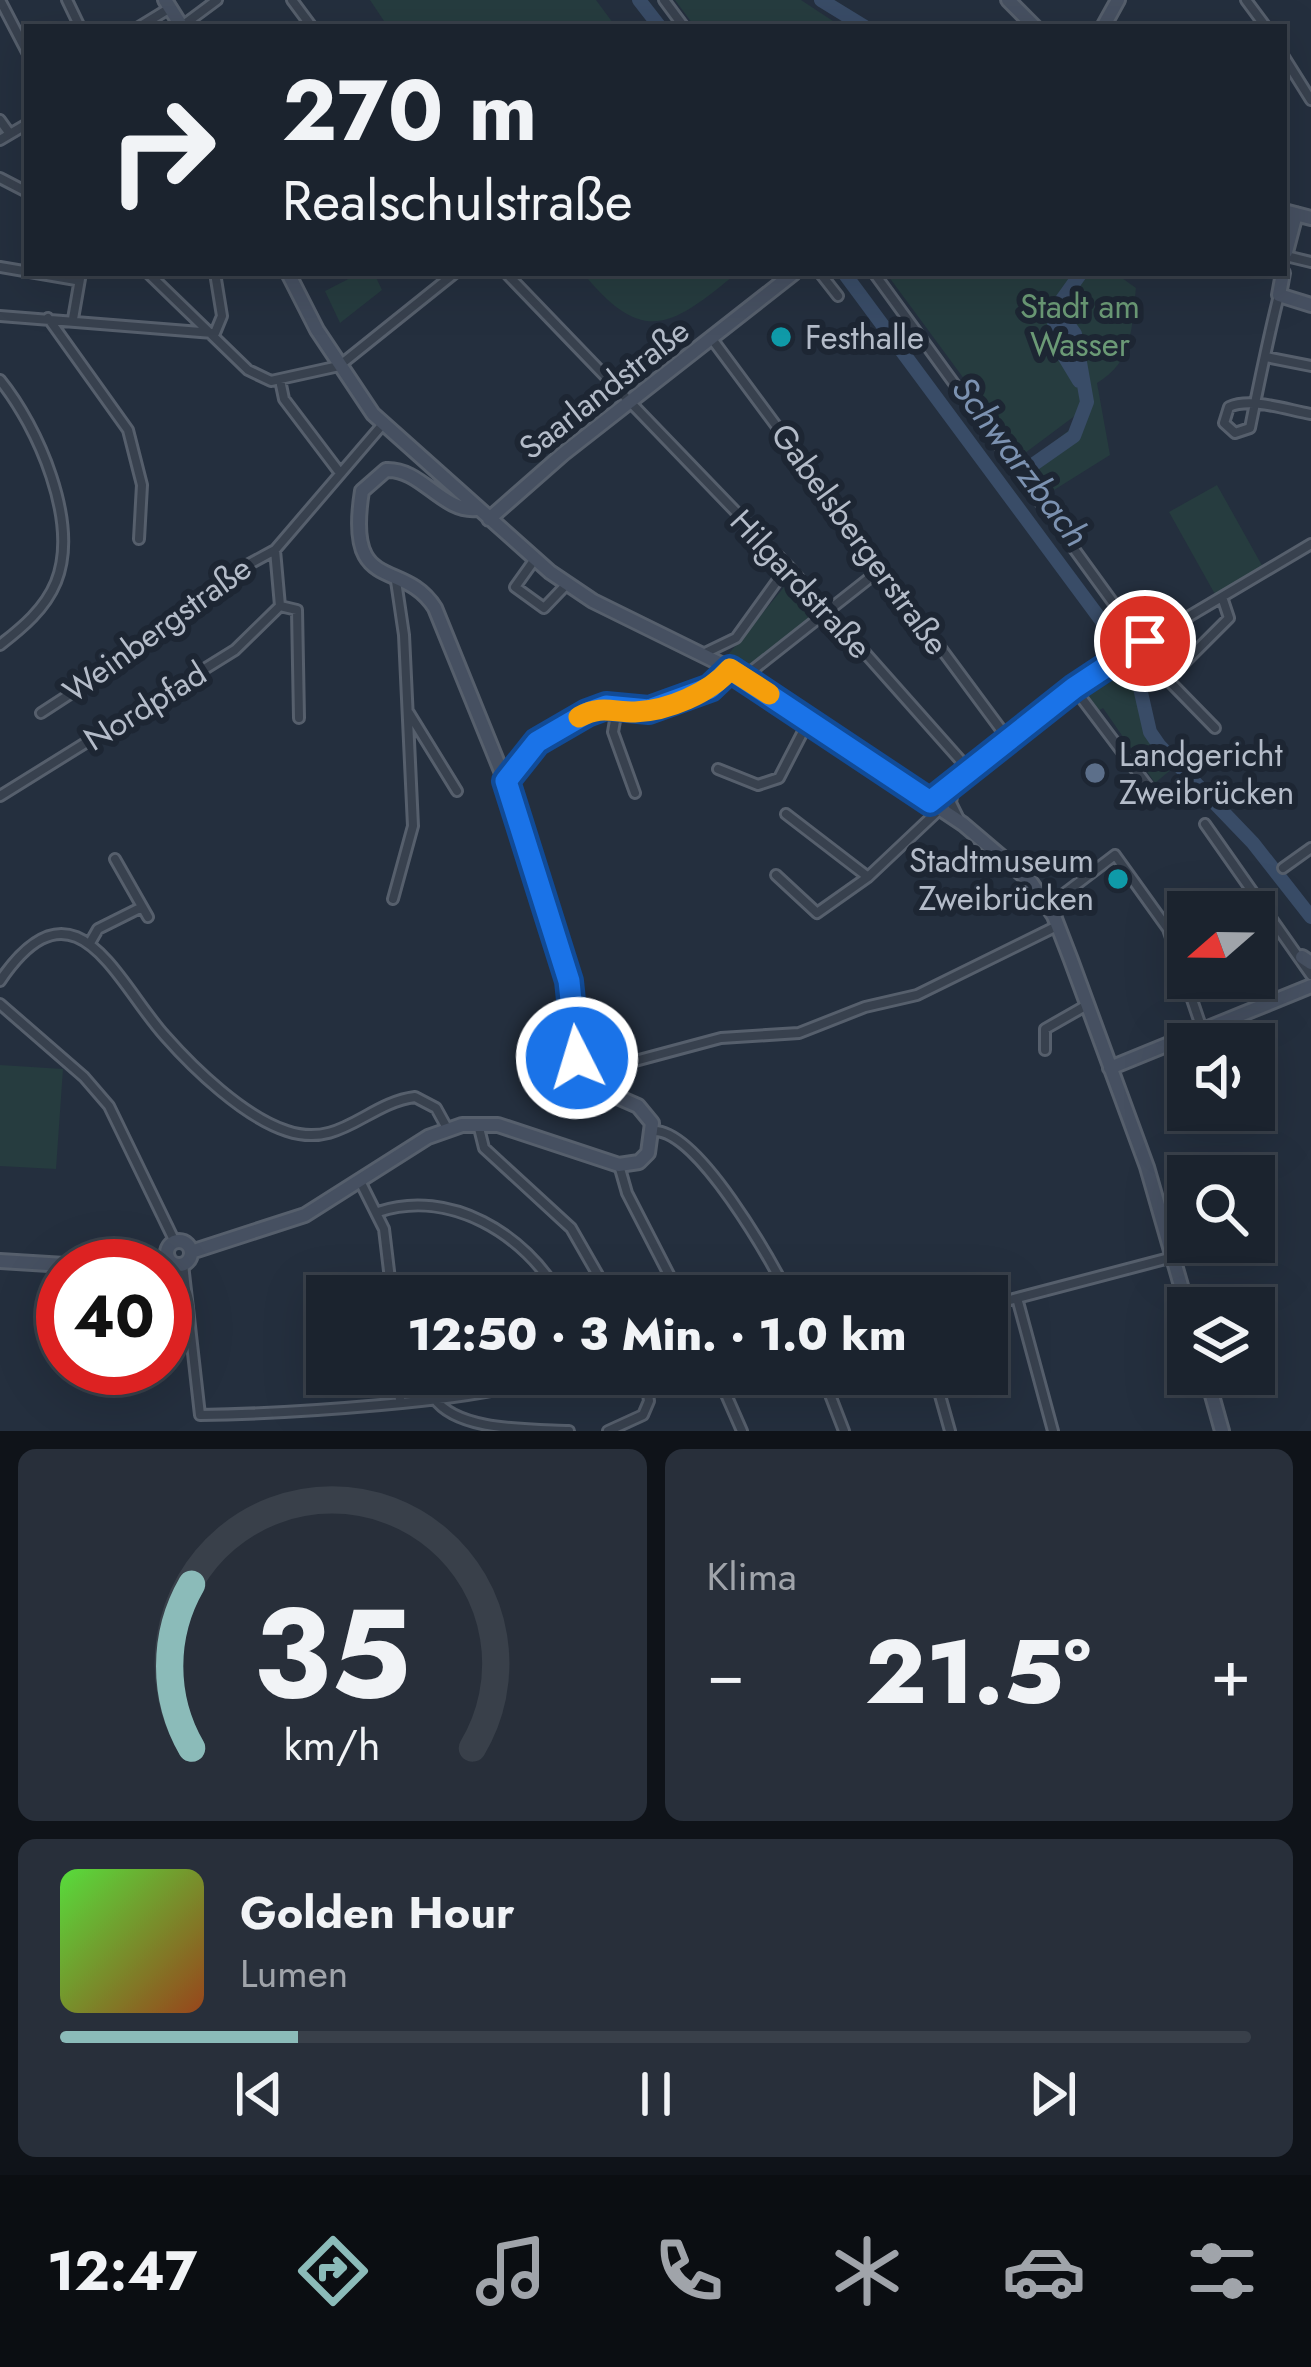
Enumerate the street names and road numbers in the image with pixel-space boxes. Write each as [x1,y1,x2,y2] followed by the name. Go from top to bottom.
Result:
[509,307,699,471] street label: Saarlandstraße
[760,414,960,664] street label: Gabelsbergerstraße
[719,499,883,669] street label: Hilgardstraße
[53,545,261,713] street label: Weinbergstraße
[75,650,215,762] street label: Nordpfad

